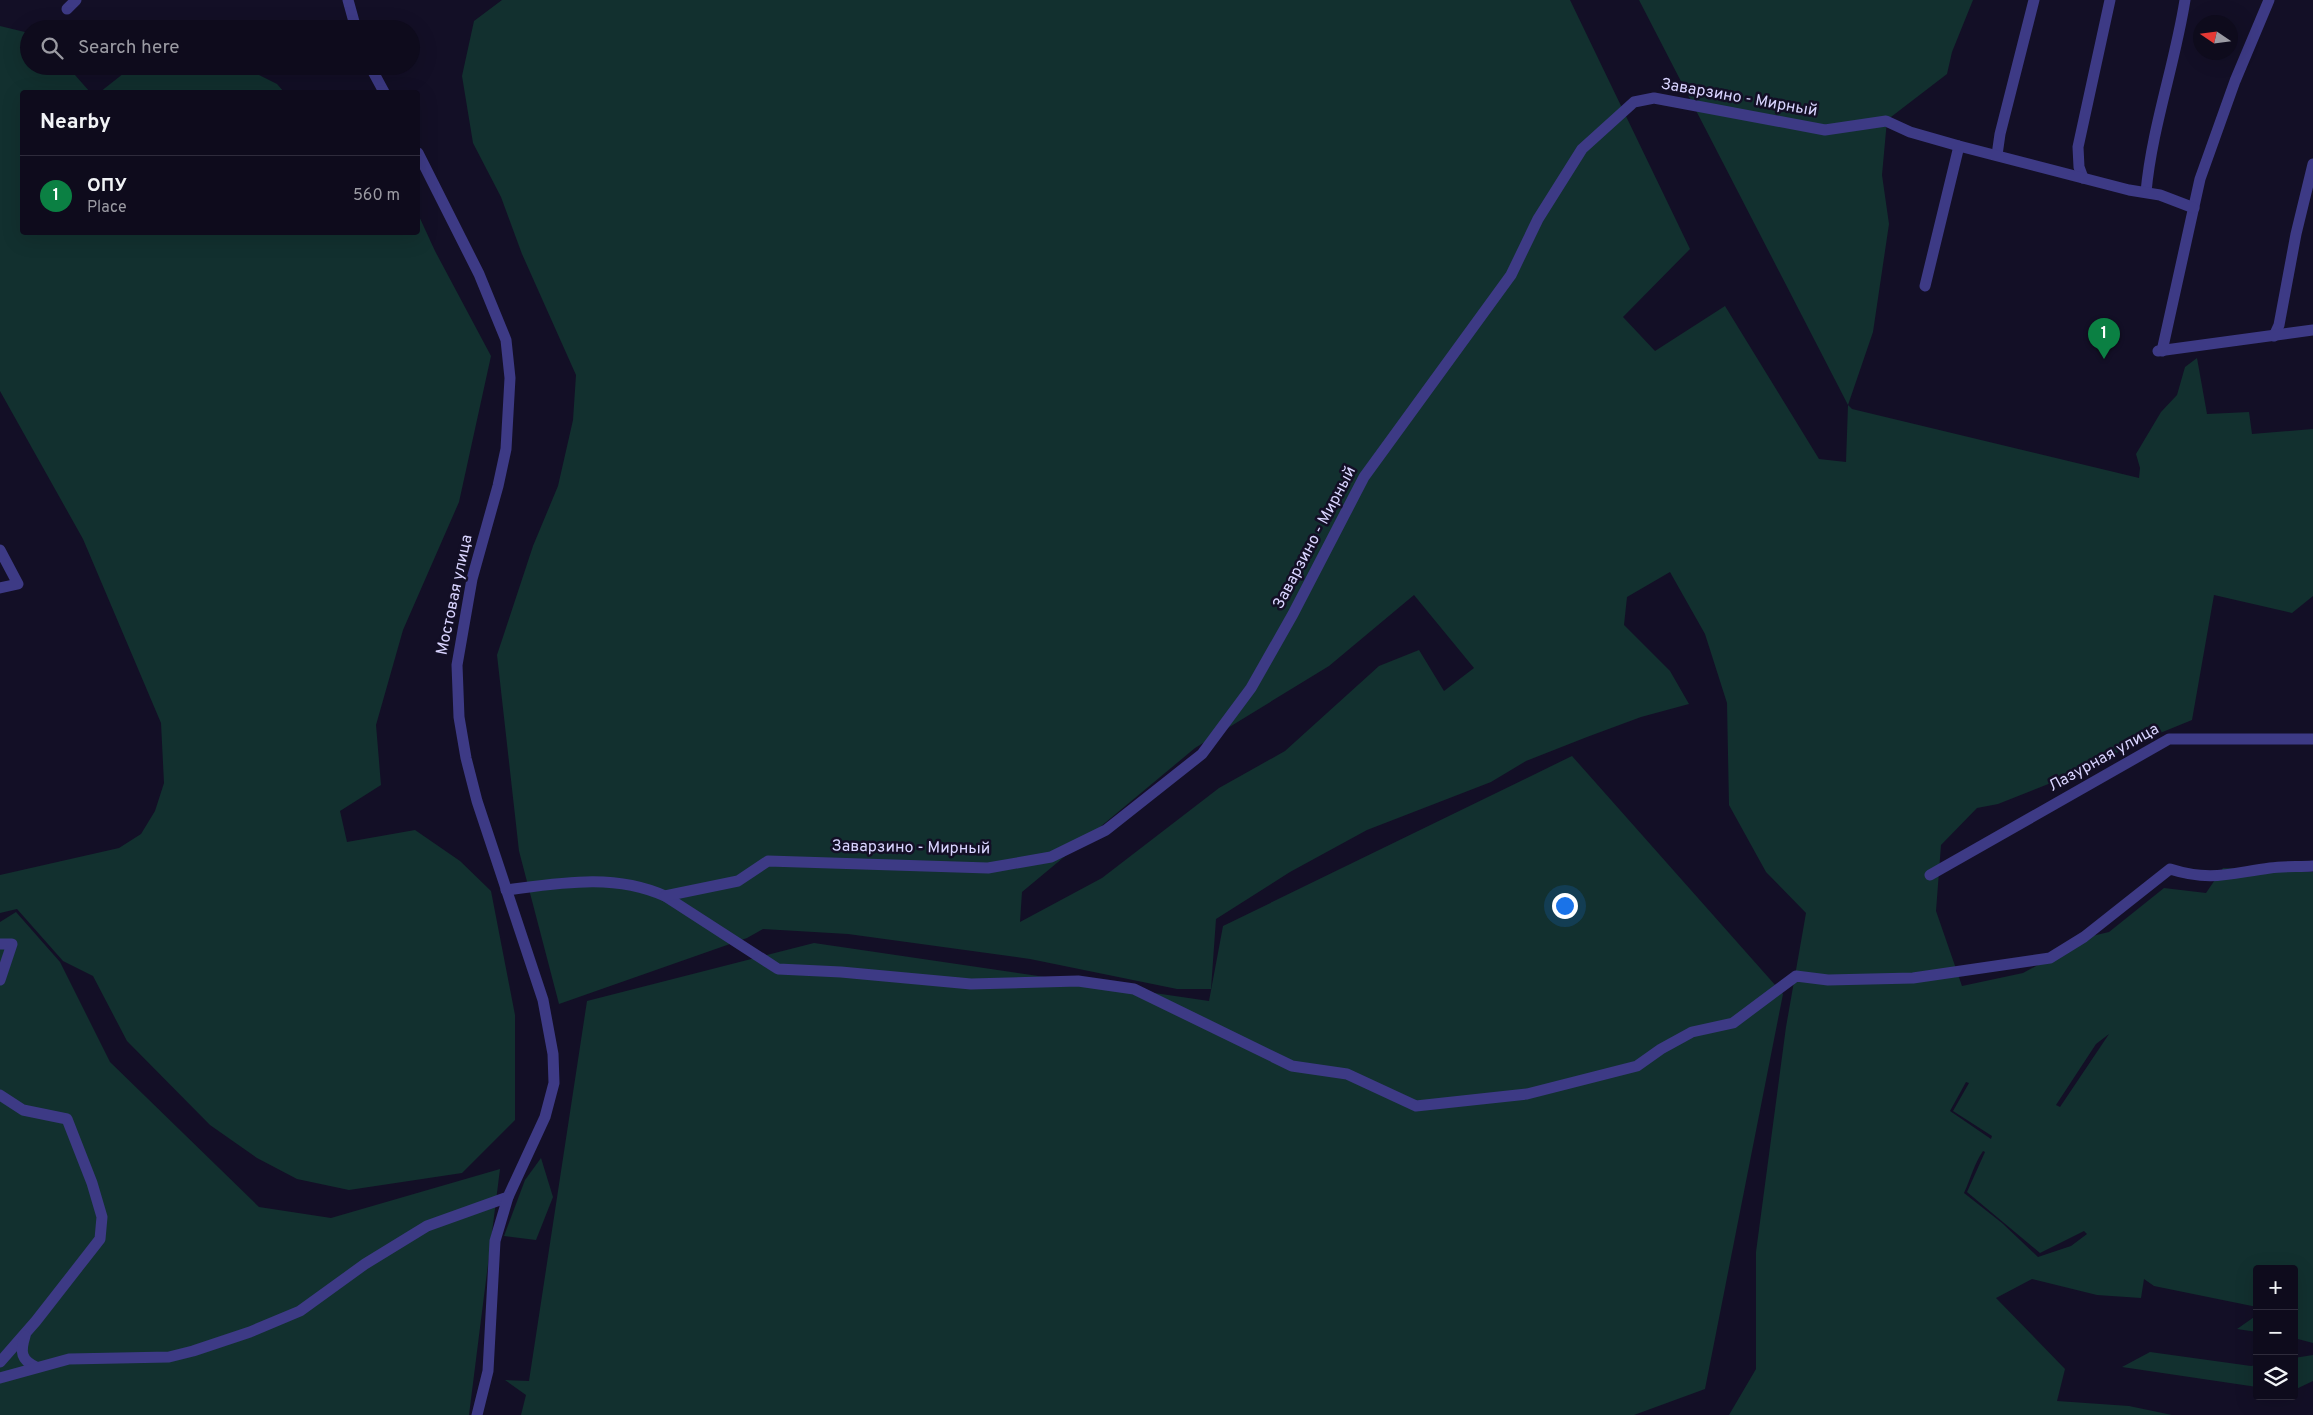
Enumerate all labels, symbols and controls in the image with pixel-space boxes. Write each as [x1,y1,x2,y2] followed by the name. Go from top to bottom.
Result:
[2193,15,2238,60] north arrow
[20,20,420,75] search box
[38,34,66,62] icon: search
[78,36,180,60] text: Search here
[1659,74,1819,122] street label: Заварзино - Мирный
[40,109,111,136] text: Nearby
[87,174,127,198] text: ОПУ
[53,186,59,206] text: 1
[353,186,400,206] text: 560 m
[87,198,127,218] text: Place
[2088,318,2120,359] pin: 1
[1269,463,1361,613] street label: Заварзино - Мирный
[432,533,478,657] street label: Мостовая улица
[2045,719,2163,797] street label: Лазурная улица
[831,837,991,859] street label: Заварзино - Мирный
[1552,893,1578,919] your location
[2253,1265,2298,1400] map controls
[2253,1265,2298,1310] button: +
[2253,1310,2298,1355] button: −
[2253,1355,2298,1400] button: layers

